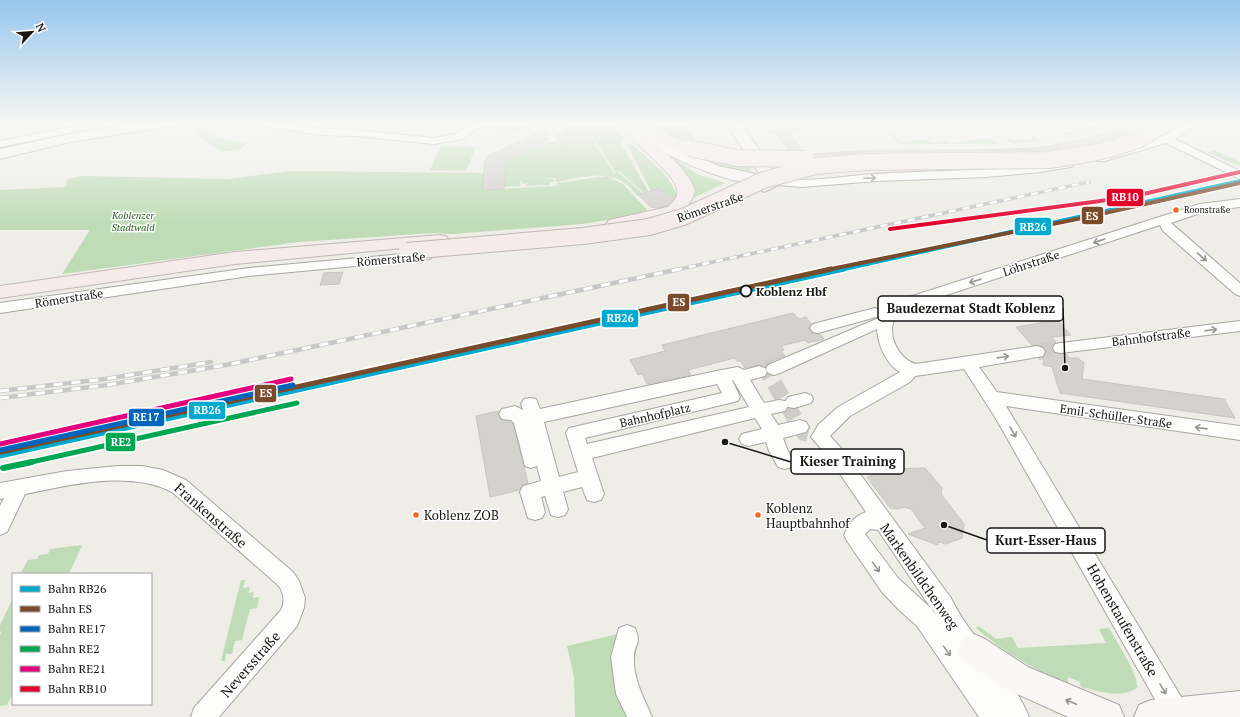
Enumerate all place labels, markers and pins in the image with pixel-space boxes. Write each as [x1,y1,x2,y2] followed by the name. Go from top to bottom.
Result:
[1184,204,1231,216] place label: Roonstraße
[1171,205,1181,215] marker: Roonstraße
[739,284,753,298] marker: Koblenz Hbf
[756,284,828,299] place label: Koblenz Hbf
[878,296,1063,321] callout: Baudezernat Stadt Koblenz
[791,449,904,474] callout: Kieser Training
[766,499,851,532] place label: Koblenz Hauptbahnhof
[424,506,499,524] place label: Koblenz ZOB
[411,510,421,520] marker: Koblenz ZOB
[753,510,763,520] marker: Koblenz Hauptbahnhof
[987,528,1105,553] callout: Kurt-Esser-Haus

